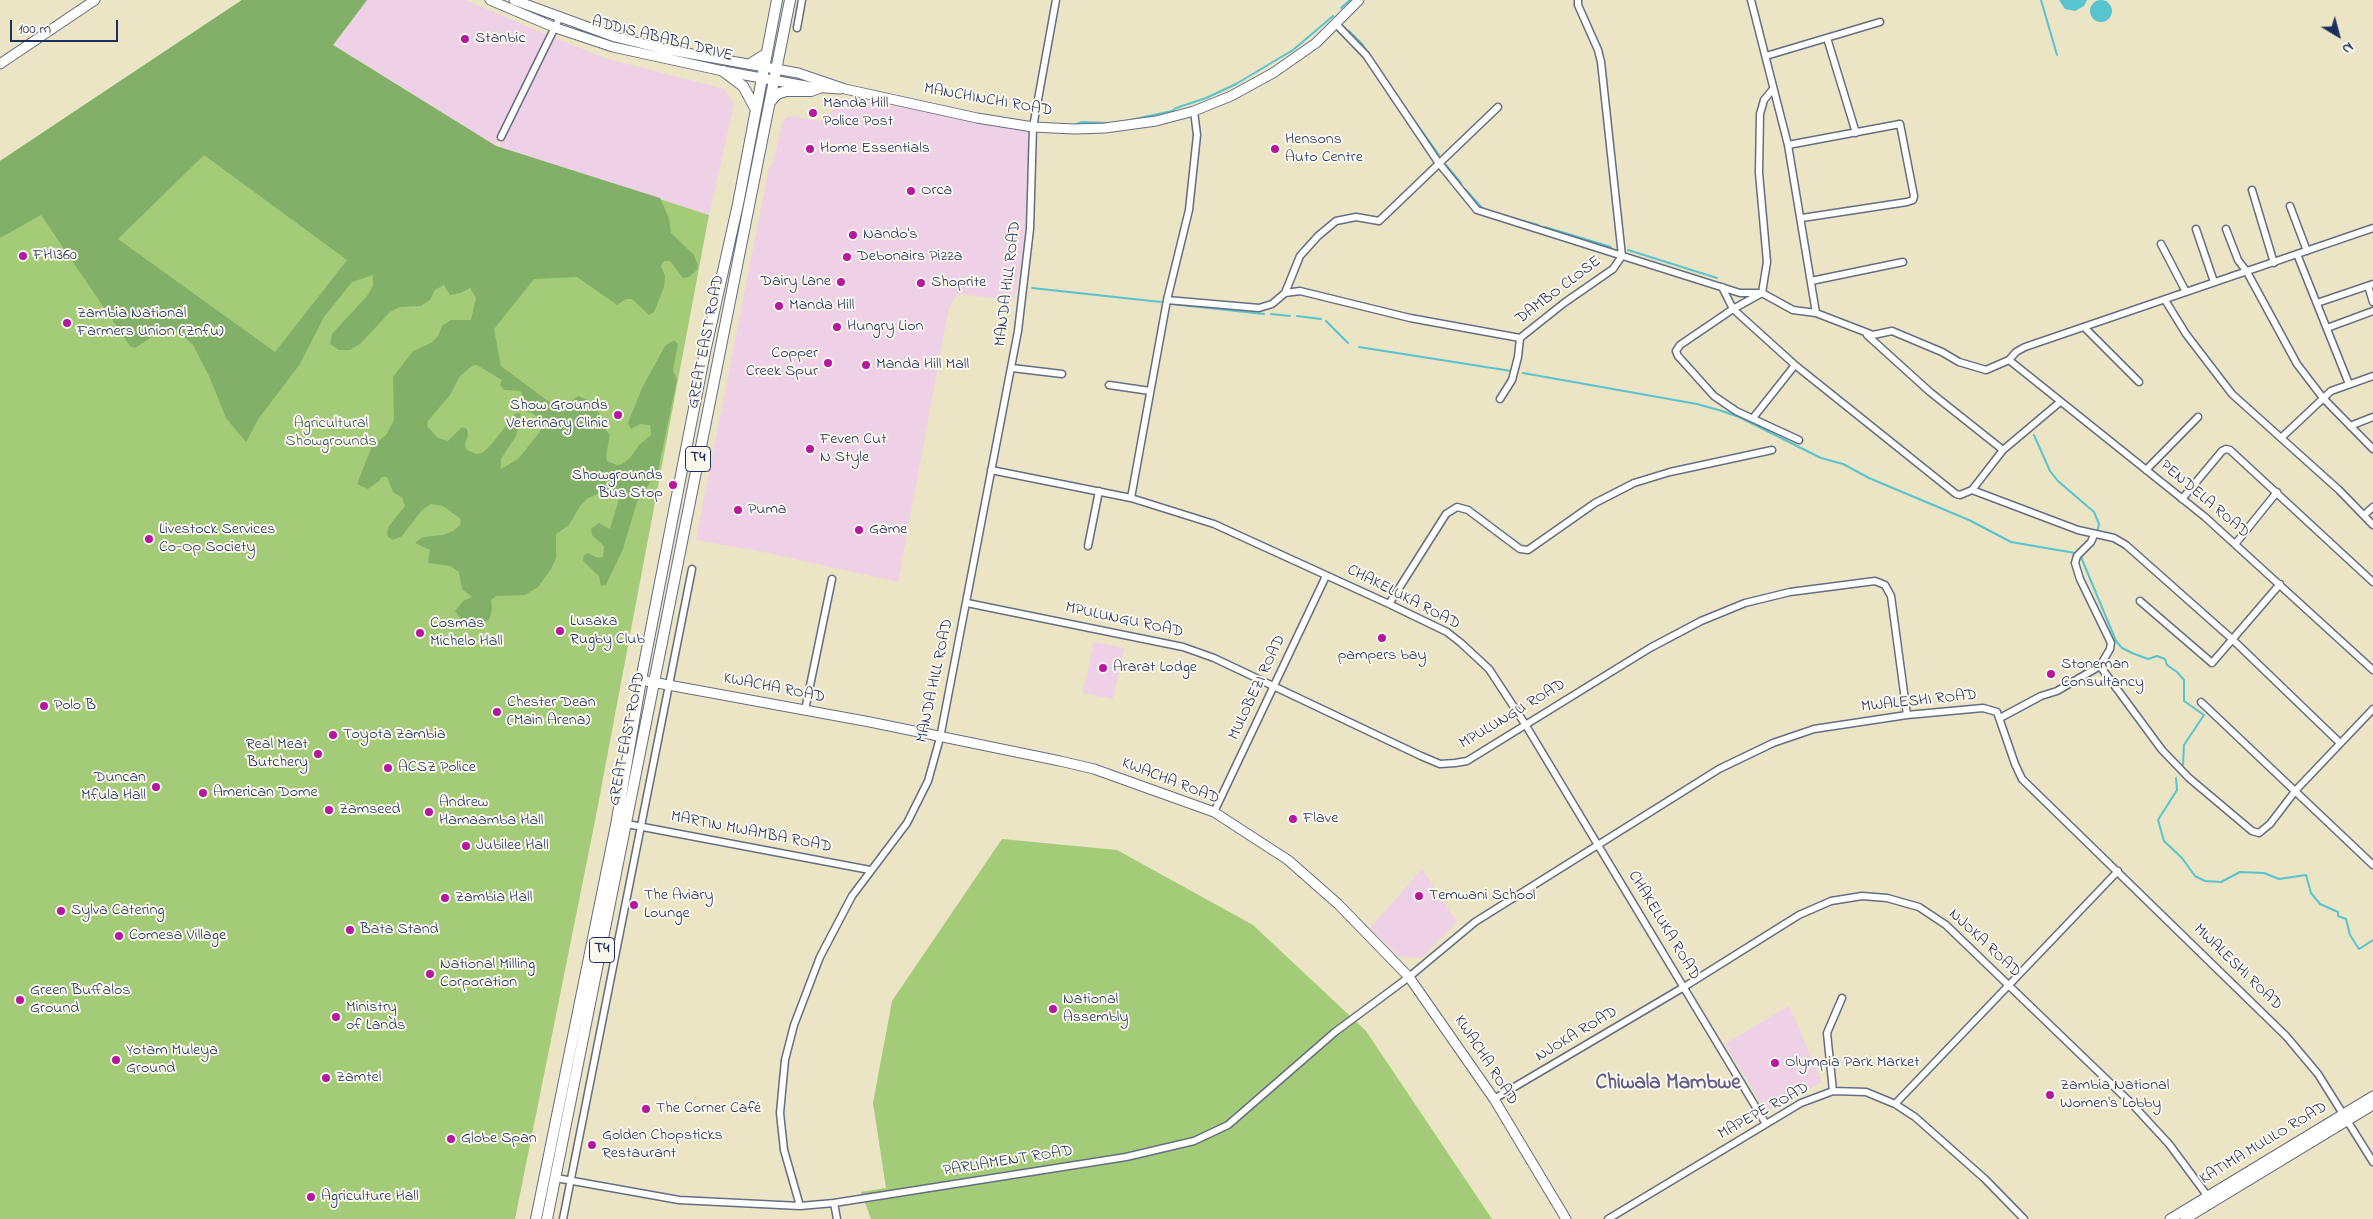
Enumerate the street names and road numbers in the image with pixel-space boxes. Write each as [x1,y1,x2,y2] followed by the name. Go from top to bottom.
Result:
[589,13,735,67] street label: ADDIS ABABA DRIVE
[922,80,1054,122] street label: MANCHINCHI ROAD
[992,220,1026,348] street label: MANDA HILL ROAD
[1513,253,1605,329] street label: DAMBO CLOSE
[685,274,729,410] street label: GREAT EAST ROAD
[686,446,710,472] road number: T4
[2155,457,2253,543] street label: PENDELA ROAD
[1343,561,1463,635] street label: CHAKELUKA ROAD
[1063,599,1185,643] street label: MPULUNGU ROAD
[914,617,958,745] street label: MANDA HILL ROAD
[1225,632,1291,744] street label: MULOBEZI ROAD
[722,670,826,708] street label: KWACHA ROAD
[606,671,650,807] street label: GREAT EAST ROAD
[1457,676,1569,754] street label: MPULUNGU ROAD
[1860,686,1978,718] street label: MWALESHI ROAD
[1118,755,1222,809] street label: KWACHA ROAD
[669,808,833,858] street label: MARTIN MWAMBA ROAD
[1623,868,1703,984] street label: CHAKELUKA ROAD
[1944,906,2024,982] street label: NJOKA ROAD
[2189,921,2285,1015] street label: MWALESHI ROAD
[590,938,614,962] road number: T4
[1533,1003,1621,1067] street label: NJOKA ROAD
[1449,1013,1521,1109] street label: KWACHA ROAD
[1715,1079,1813,1145] street label: MAPEPE ROAD
[2197,1098,2331,1190] street label: KATIMA MULILO ROAD
[942,1142,1074,1182] street label: PARLIAMENT ROAD

